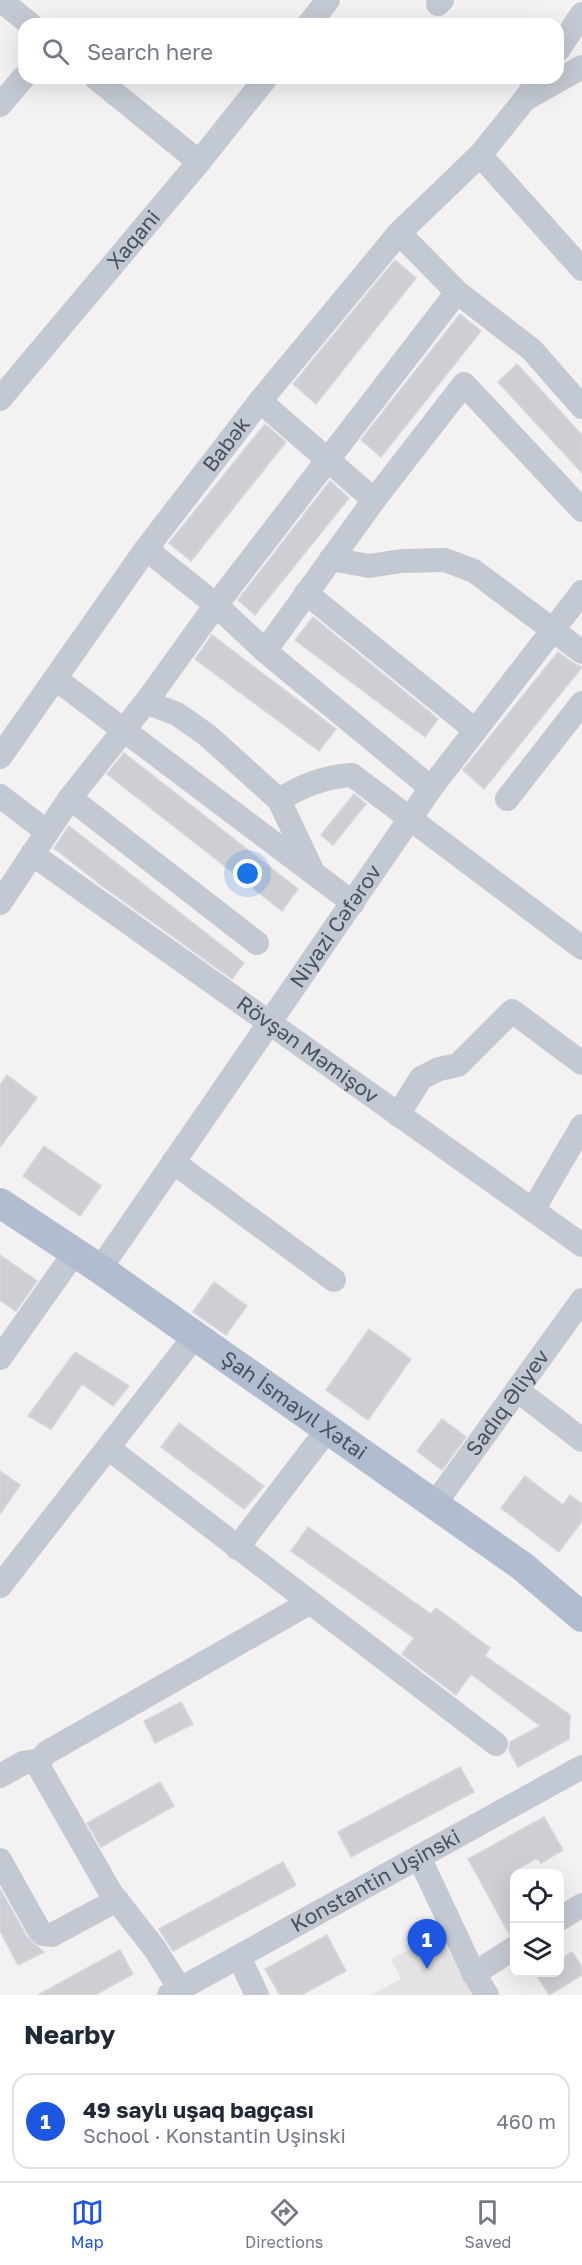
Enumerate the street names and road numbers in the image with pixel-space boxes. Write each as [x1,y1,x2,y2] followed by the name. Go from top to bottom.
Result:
[101,204,165,274] street label: Xaqani
[196,411,255,477] street label: Babək
[284,859,387,992] street label: Niyazi Cəfərov
[232,990,384,1108] street label: Rövşən Məmişov
[460,1344,554,1461] street label: Sadıq Əliyev
[217,1345,372,1465] street label: Şah İsmayıl Xətai
[286,1823,464,1937] street label: Konstantin Uşinski

